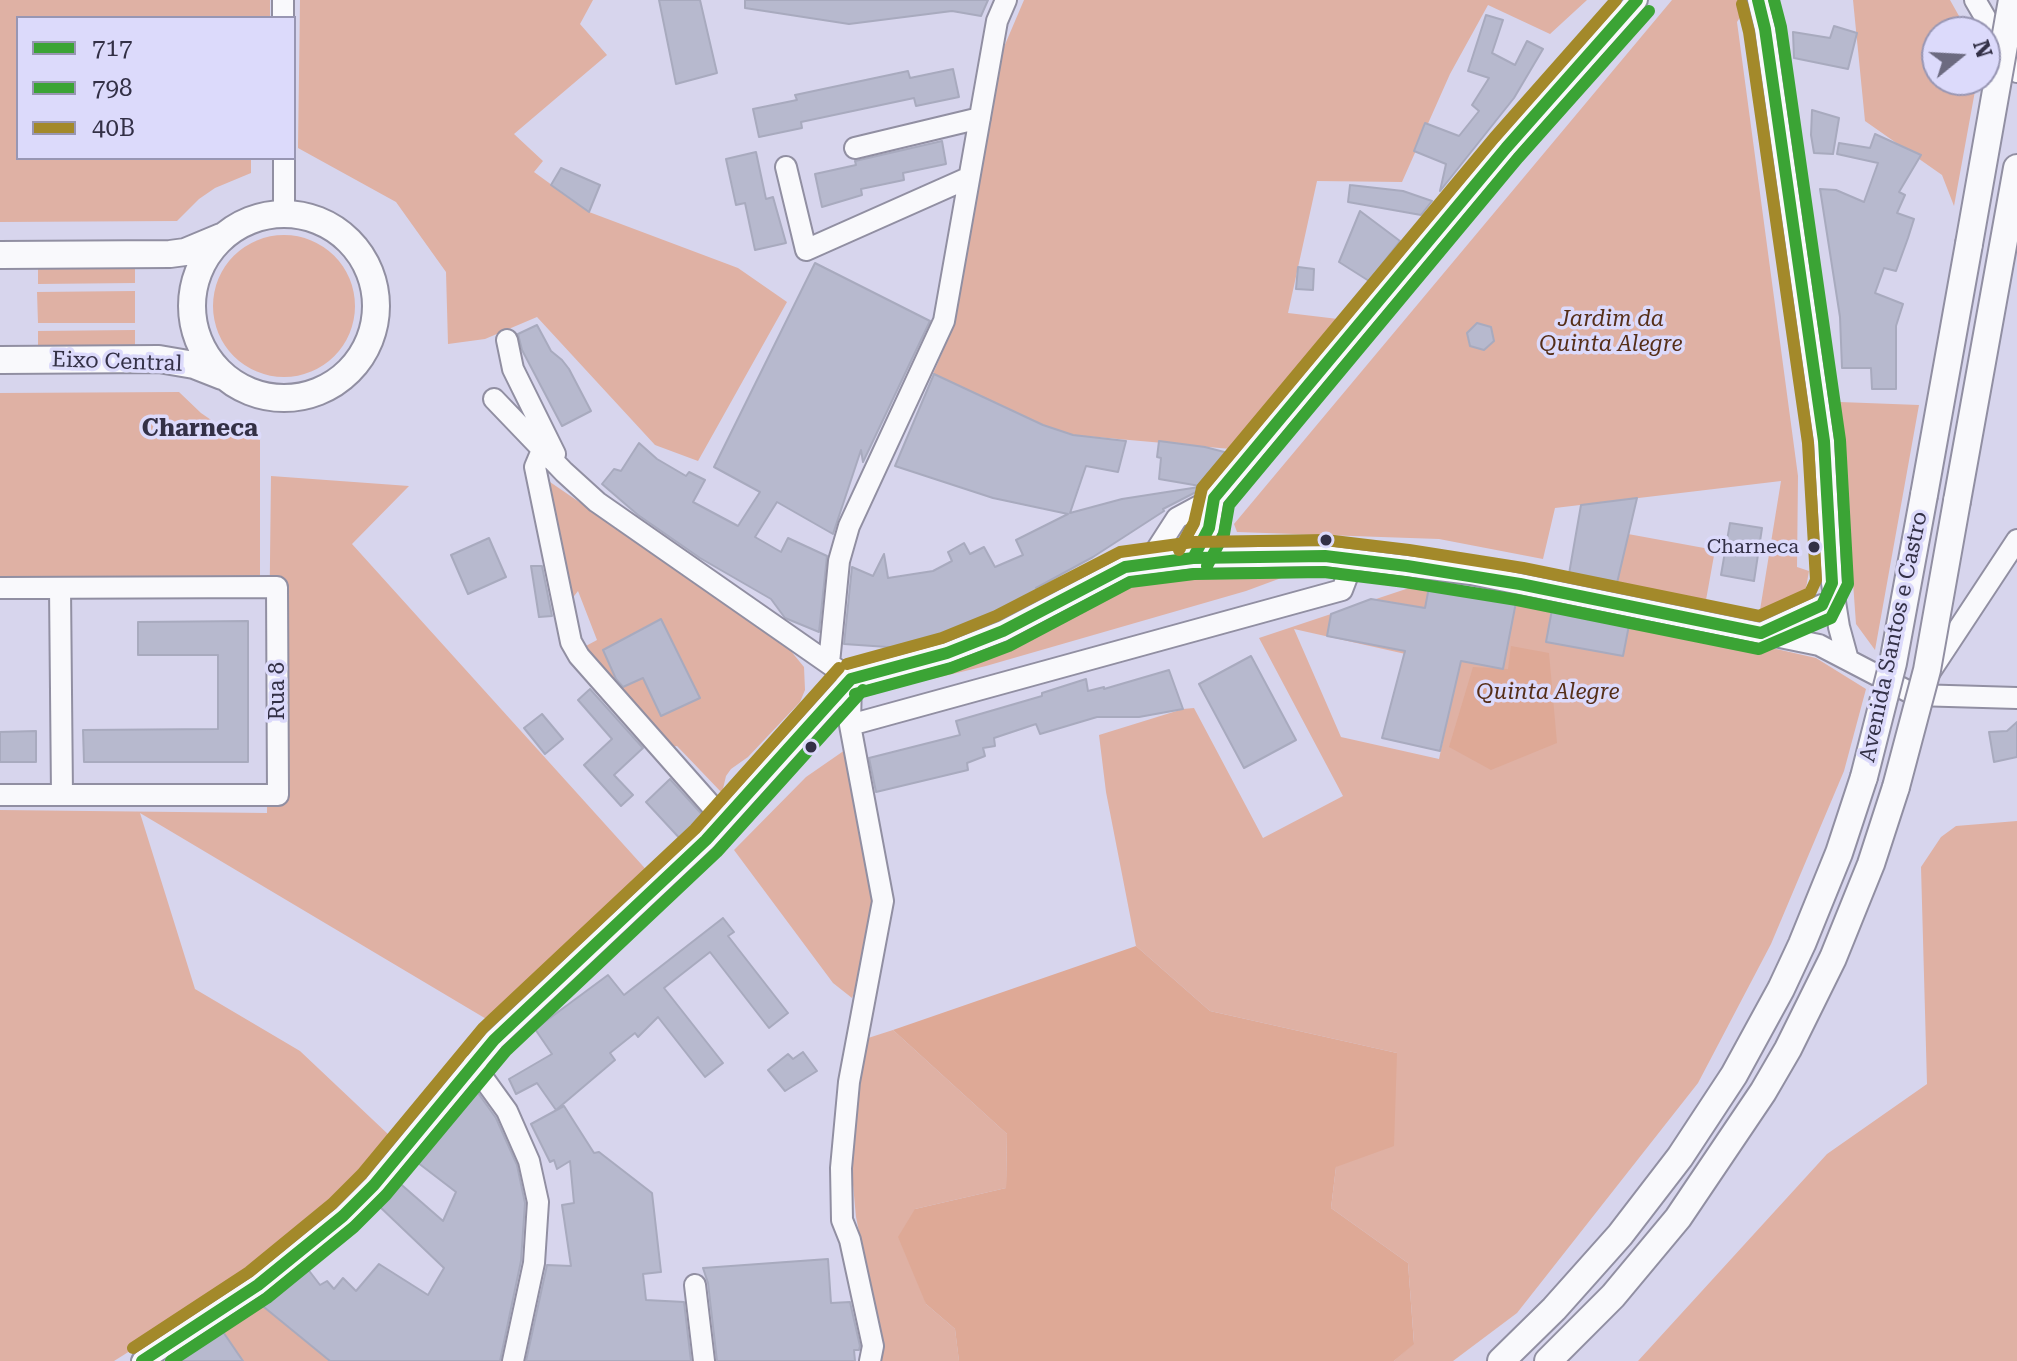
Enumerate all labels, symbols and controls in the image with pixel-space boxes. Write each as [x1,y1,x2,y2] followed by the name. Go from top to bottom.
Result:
[16,16,296,160] legend
[1921,16,2001,96] north arrow
[92,34,132,62] text: 717
[1968,37,1997,61] text: N
[92,74,132,102] text: 798
[92,114,135,142] text: 40B
[1539,307,1683,358] park label: Jardim da Quinta Alegre
[51,347,183,377] street label: Eixo Central
[142,415,258,443] district label: Charneca
[1855,509,1933,765] street label: Avenida Santos e Castro
[1318,532,1334,548] unlabelled marker
[1707,535,1799,559] place label: Charneca
[1806,539,1822,555] marker: Charneca
[265,662,291,720] street label: Rua 8
[1476,680,1620,706] park label: Quinta Alegre
[803,739,819,755] unlabelled marker

